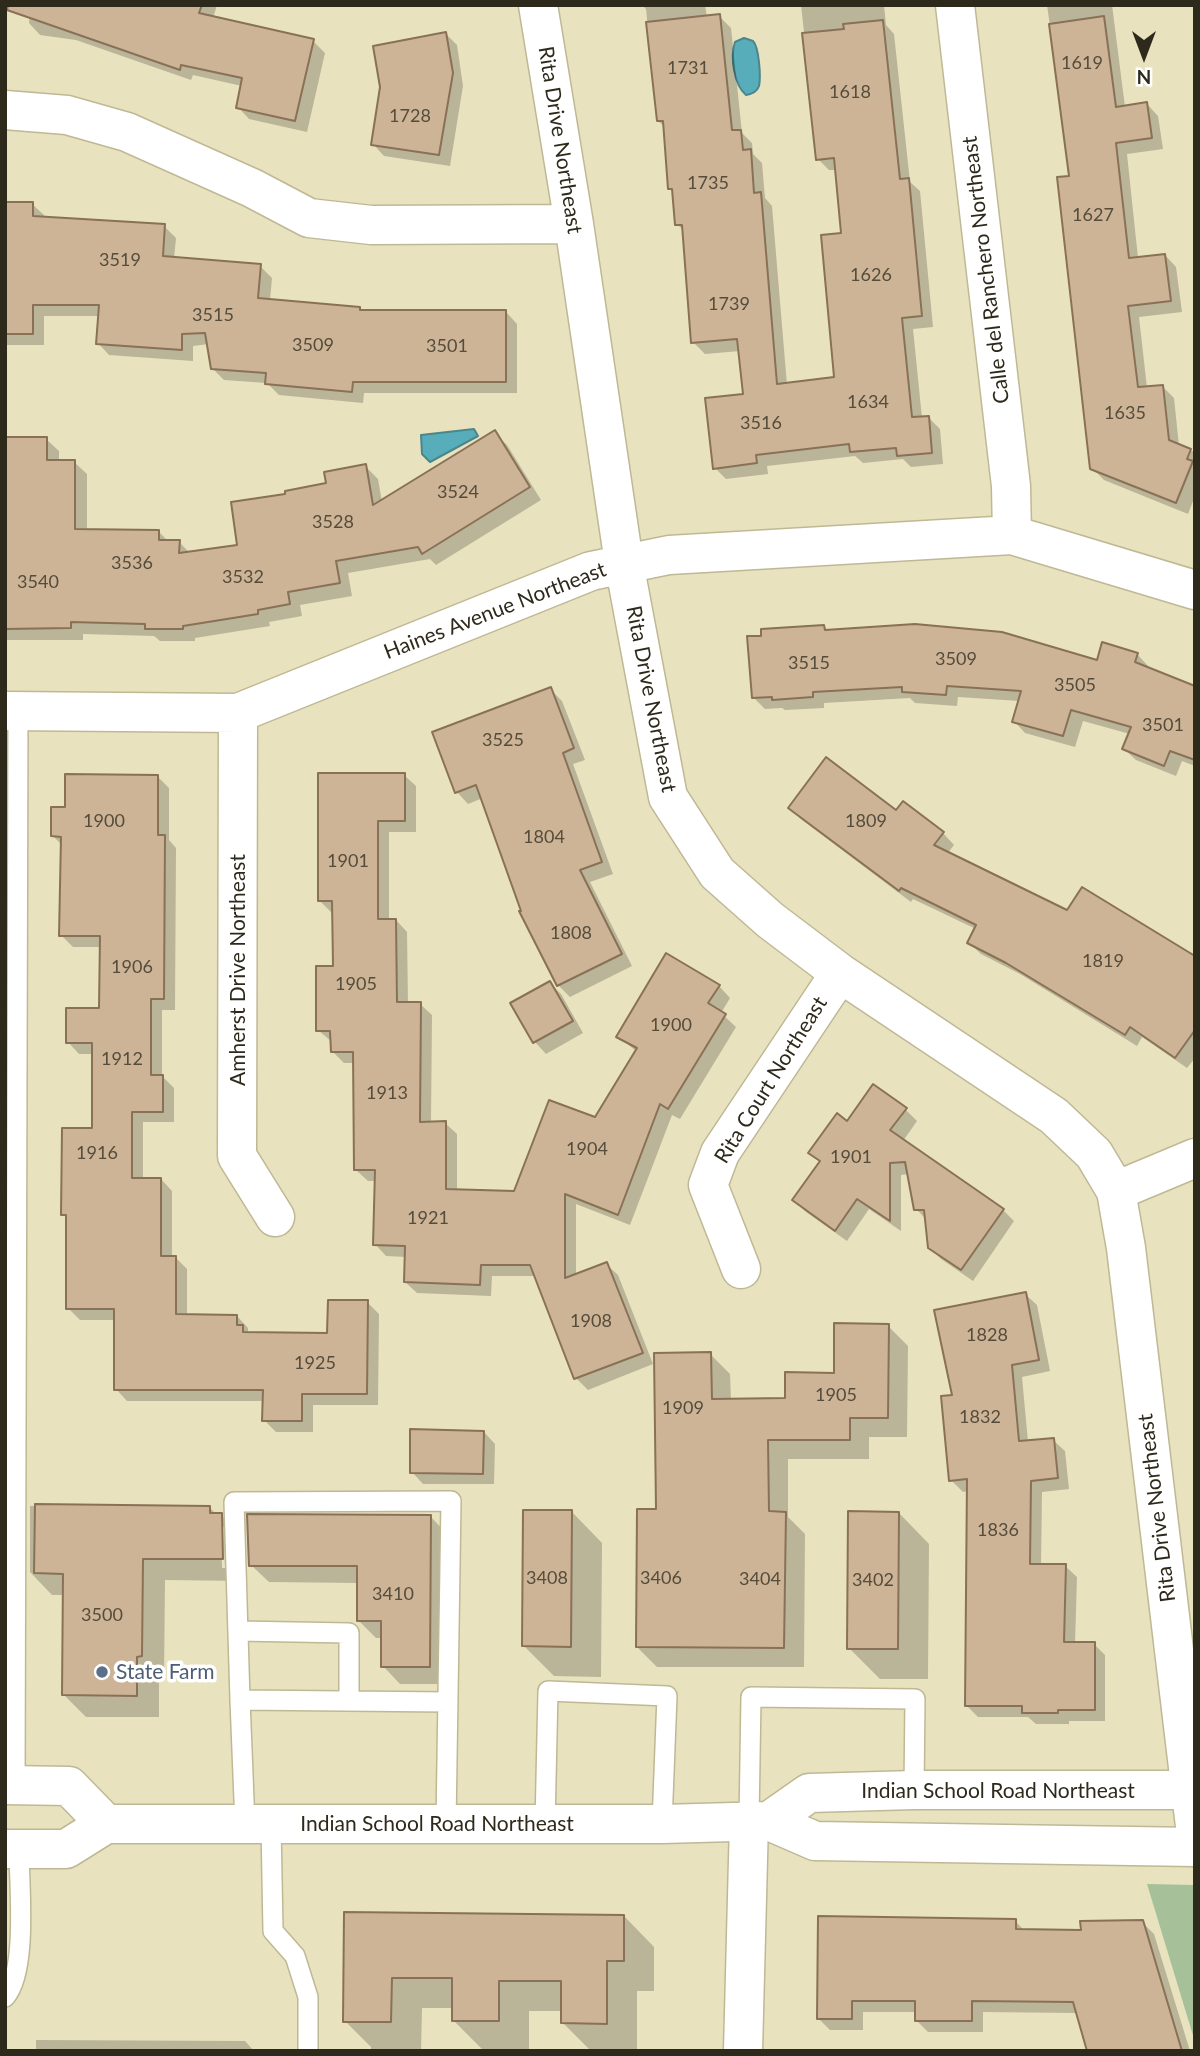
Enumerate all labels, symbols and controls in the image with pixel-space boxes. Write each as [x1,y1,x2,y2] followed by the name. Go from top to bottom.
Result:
[1109,21,1179,91] north arrow
[533,44,587,236] street label: Rita Drive Northeast
[1061,52,1103,74] house number: 1619
[667,57,709,79] house number: 1731
[1137,66,1151,89] text: N
[829,81,871,103] house number: 1618
[389,105,431,127] house number: 1728
[957,135,1015,405] street label: Calle del Ranchero Northeast
[687,172,729,194] house number: 1735
[1072,204,1114,226] house number: 1627
[99,249,141,271] house number: 3519
[850,264,892,286] house number: 1626
[708,293,750,315] house number: 1739
[192,304,234,326] house number: 3515
[292,334,334,356] house number: 3509
[426,335,468,357] house number: 3501
[847,391,889,413] house number: 1634
[1104,402,1146,424] house number: 1635
[740,412,782,434] house number: 3516
[437,481,479,503] house number: 3524
[312,511,354,533] house number: 3528
[111,552,153,574] house number: 3536
[380,557,610,665] street label: Haines Avenue Northeast
[222,566,264,588] house number: 3532
[17,571,59,593] house number: 3540
[621,604,681,794] street label: Rita Drive Northeast
[935,648,977,670] house number: 3509
[788,652,830,674] house number: 3515
[1054,674,1096,696] house number: 3505
[1142,714,1184,736] house number: 3501
[482,729,524,751] house number: 3525
[83,810,125,832] house number: 1900
[845,810,887,832] house number: 1809
[523,826,565,848] house number: 1804
[327,850,369,872] house number: 1901
[225,854,251,1086] street label: Amherst Drive Northeast
[550,922,592,944] house number: 1808
[1082,950,1124,972] house number: 1819
[111,956,153,978] house number: 1906
[335,973,377,995] house number: 1905
[709,992,833,1168] street label: Rita Court Northeast
[650,1014,692,1036] house number: 1900
[101,1048,143,1070] house number: 1912
[366,1082,408,1104] house number: 1913
[566,1138,608,1160] house number: 1904
[76,1142,118,1164] house number: 1916
[830,1146,872,1168] house number: 1901
[407,1207,449,1229] house number: 1921
[570,1310,612,1332] house number: 1908
[966,1324,1008,1346] house number: 1828
[294,1352,336,1374] house number: 1925
[815,1384,857,1406] house number: 1905
[662,1397,704,1419] house number: 1909
[959,1406,1001,1428] house number: 1832
[1133,1412,1181,1604] street label: Rita Drive Northeast
[977,1519,1019,1541] house number: 1836
[526,1567,568,1589] house number: 3408
[640,1567,682,1589] house number: 3406
[739,1568,781,1590] house number: 3404
[852,1569,894,1591] house number: 3402
[372,1583,414,1605] house number: 3410
[81,1604,123,1626] house number: 3500
[116,1659,214,1685] place label: State Farm
[94,1664,110,1680] marker: State Farm
[861,1778,1135,1804] street label: Indian School Road Northeast
[300,1811,574,1837] street label: Indian School Road Northeast

